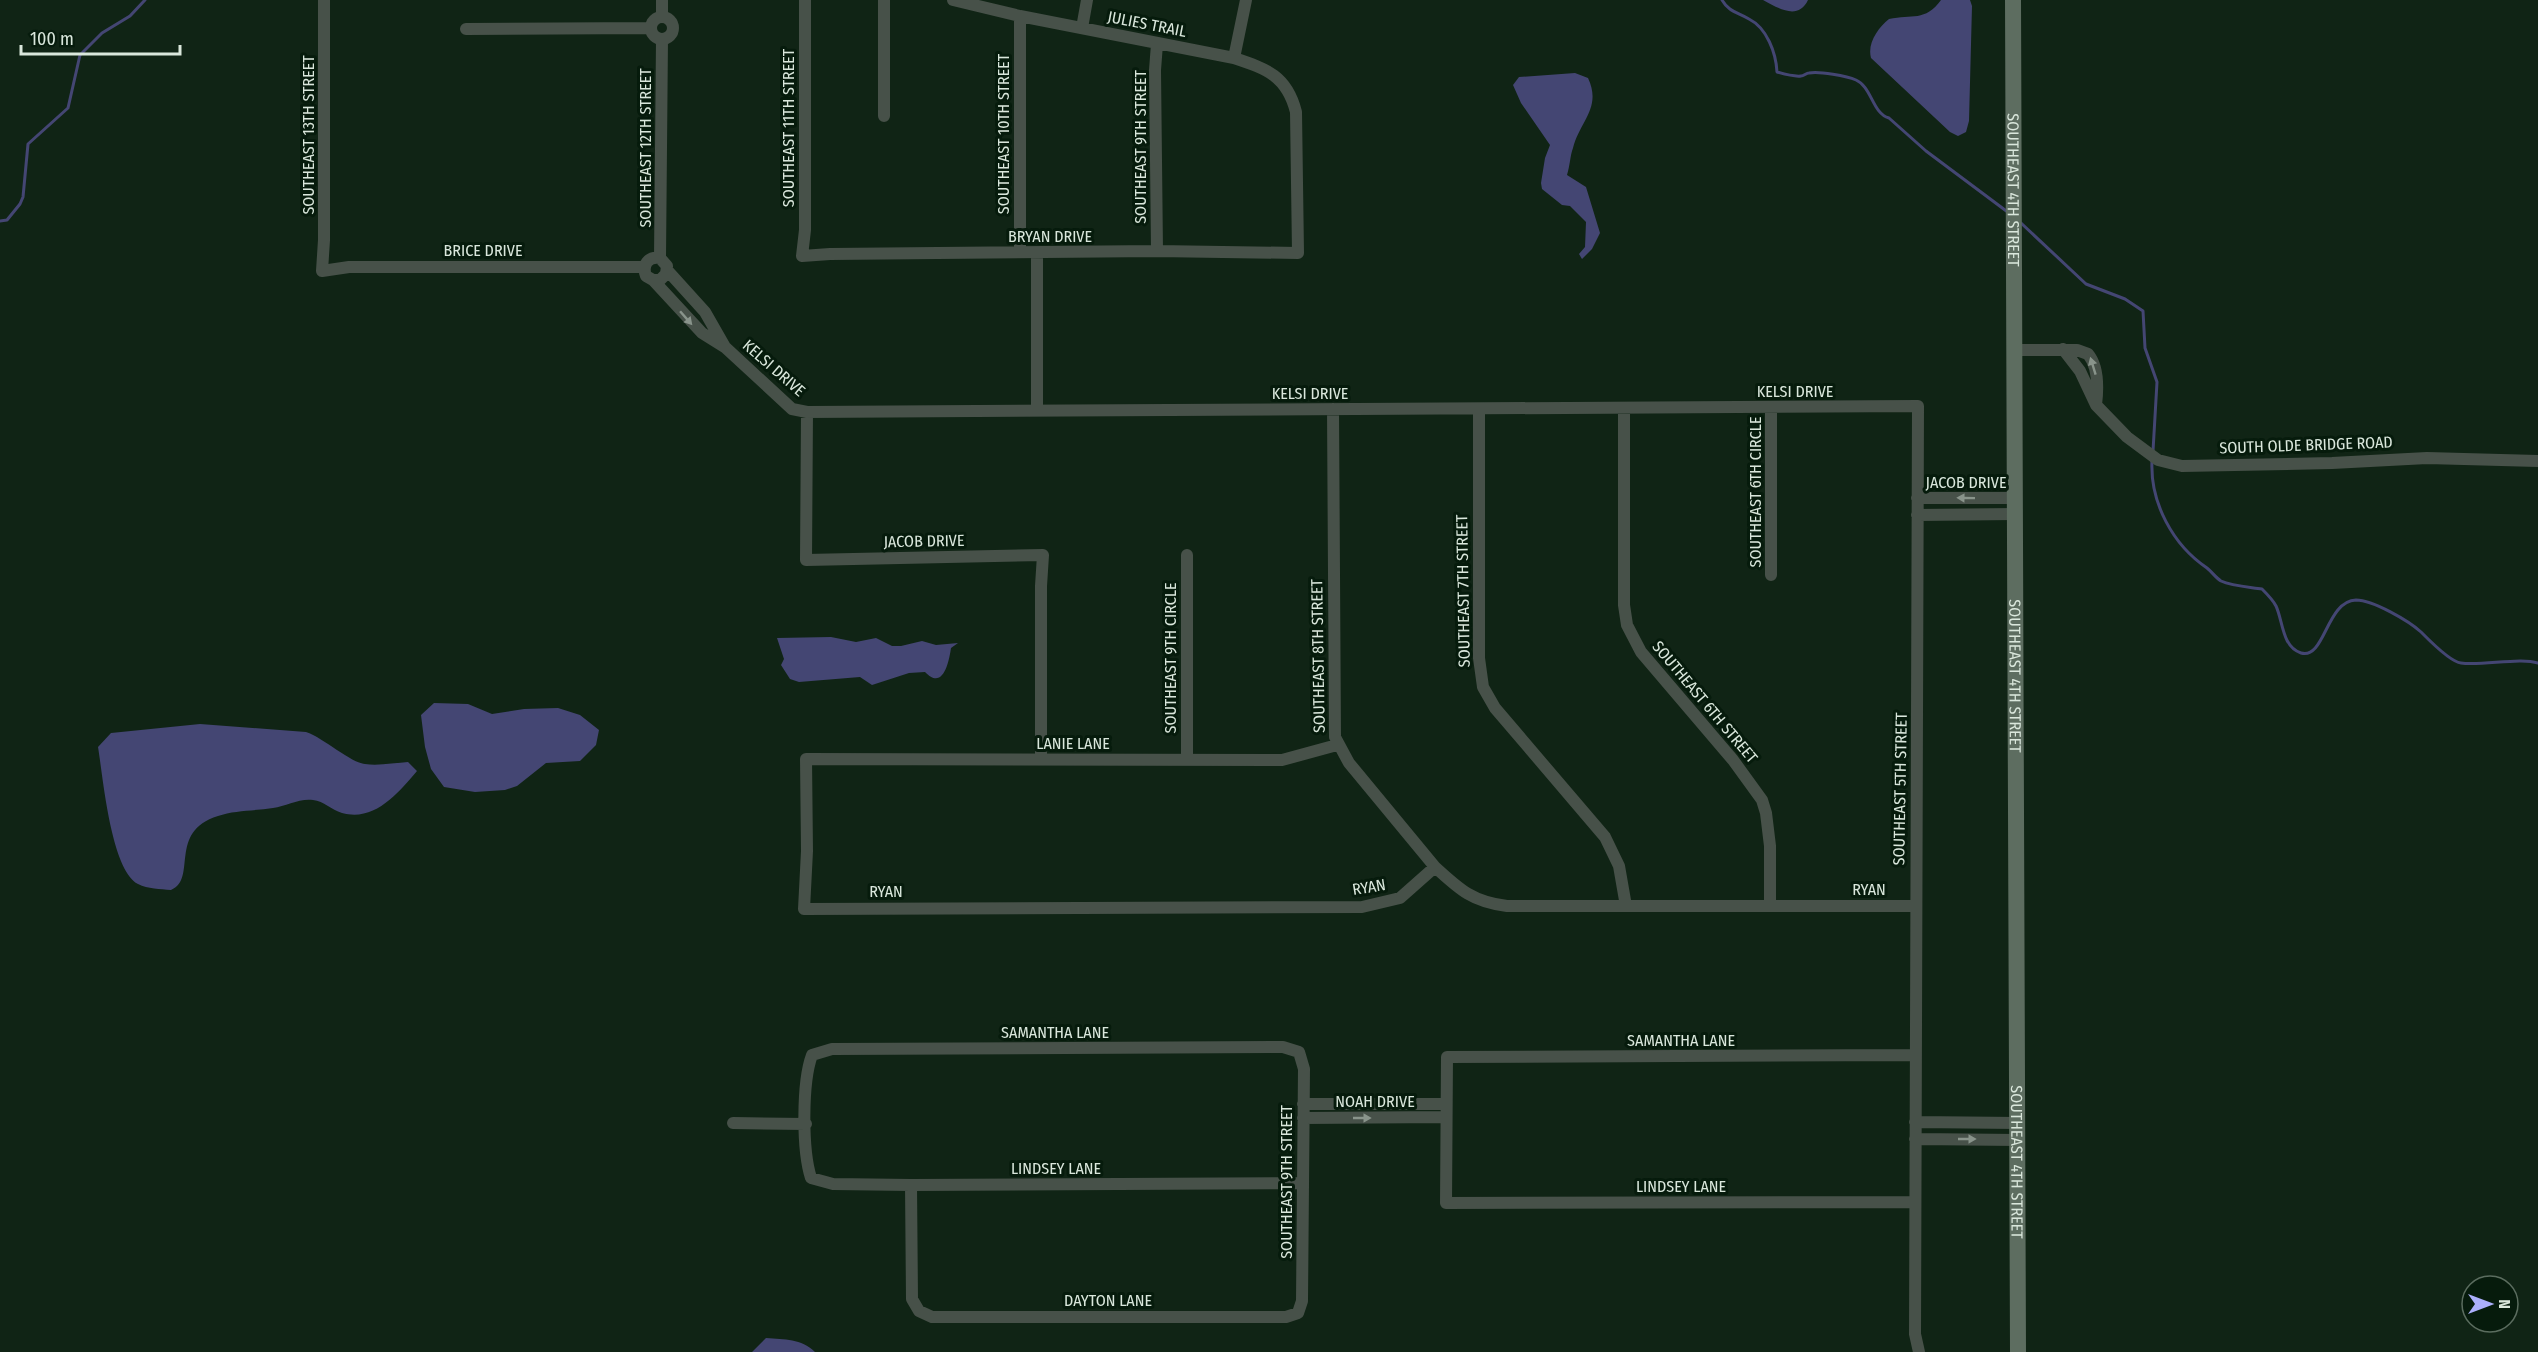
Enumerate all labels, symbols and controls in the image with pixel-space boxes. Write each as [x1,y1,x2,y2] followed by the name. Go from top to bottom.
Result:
[1106,7,1188,41] street label: JULIES TRAIL
[21,18,180,56] scale bar
[30,28,74,50] text: 100 m
[779,48,798,207] street label: SOUTHEAST 11TH STREET
[994,53,1013,214] street label: SOUTHEAST 10TH STREET
[299,55,318,215] street label: SOUTHEAST 13TH STREET
[636,68,655,228] street label: SOUTHEAST 12TH STREET
[1131,70,1150,224] street label: SOUTHEAST 9TH STREET
[2004,113,2023,267] street label: SOUTHEAST 4TH STREET
[1008,227,1092,246] street label: BRYAN DRIVE
[444,241,522,260] street label: BRICE DRIVE
[679,310,692,325] one-way arrow
[739,336,809,400] street label: KELSI DRIVE
[2088,357,2097,375] one-way arrow
[1757,382,1833,401] street label: KELSI DRIVE
[1272,384,1348,403] street label: KELSI DRIVE
[1746,417,1765,567] street label: SOUTHEAST 6TH CIRCLE
[2219,432,2393,458] street label: SOUTH OLDE BRIDGE ROAD
[1926,473,2006,492] street label: JACOB DRIVE
[1957,494,1976,503] one-way arrow
[1452,514,1474,667] street label: SOUTHEAST 7TH STREET
[883,531,965,551] street label: JACOB DRIVE
[1307,578,1329,733] street label: SOUTHEAST 8TH STREET
[1161,582,1180,734] street label: SOUTHEAST 9TH CIRCLE
[2006,599,2025,753] street label: SOUTHEAST 4TH STREET
[1648,637,1762,767] street label: SOUTHEAST 6TH STREET
[1889,712,1911,866] street label: SOUTHEAST 5TH STREET
[1036,734,1110,753] street label: LANIE LANE
[1351,875,1387,899] street label: RYAN
[1852,880,1886,899] street label: RYAN
[869,882,903,901] street label: RYAN
[1001,1023,1109,1042] street label: SAMANTHA LANE
[1627,1031,1735,1050] street label: SAMANTHA LANE
[2008,1085,2027,1239] street label: SOUTHEAST 4TH STREET
[1335,1092,1415,1111] street label: NOAH DRIVE
[1277,1105,1296,1259] street label: SOUTHEAST 9TH STREET
[1352,1113,1371,1123] one-way arrow
[1957,1134,1976,1144] one-way arrow
[1011,1159,1101,1178] street label: LINDSEY LANE
[1636,1177,1726,1196] street label: LINDSEY LANE
[2460,1274,2520,1334] north arrow
[1064,1291,1152,1310] street label: DAYTON LANE
[2495,1299,2514,1309] text: N

